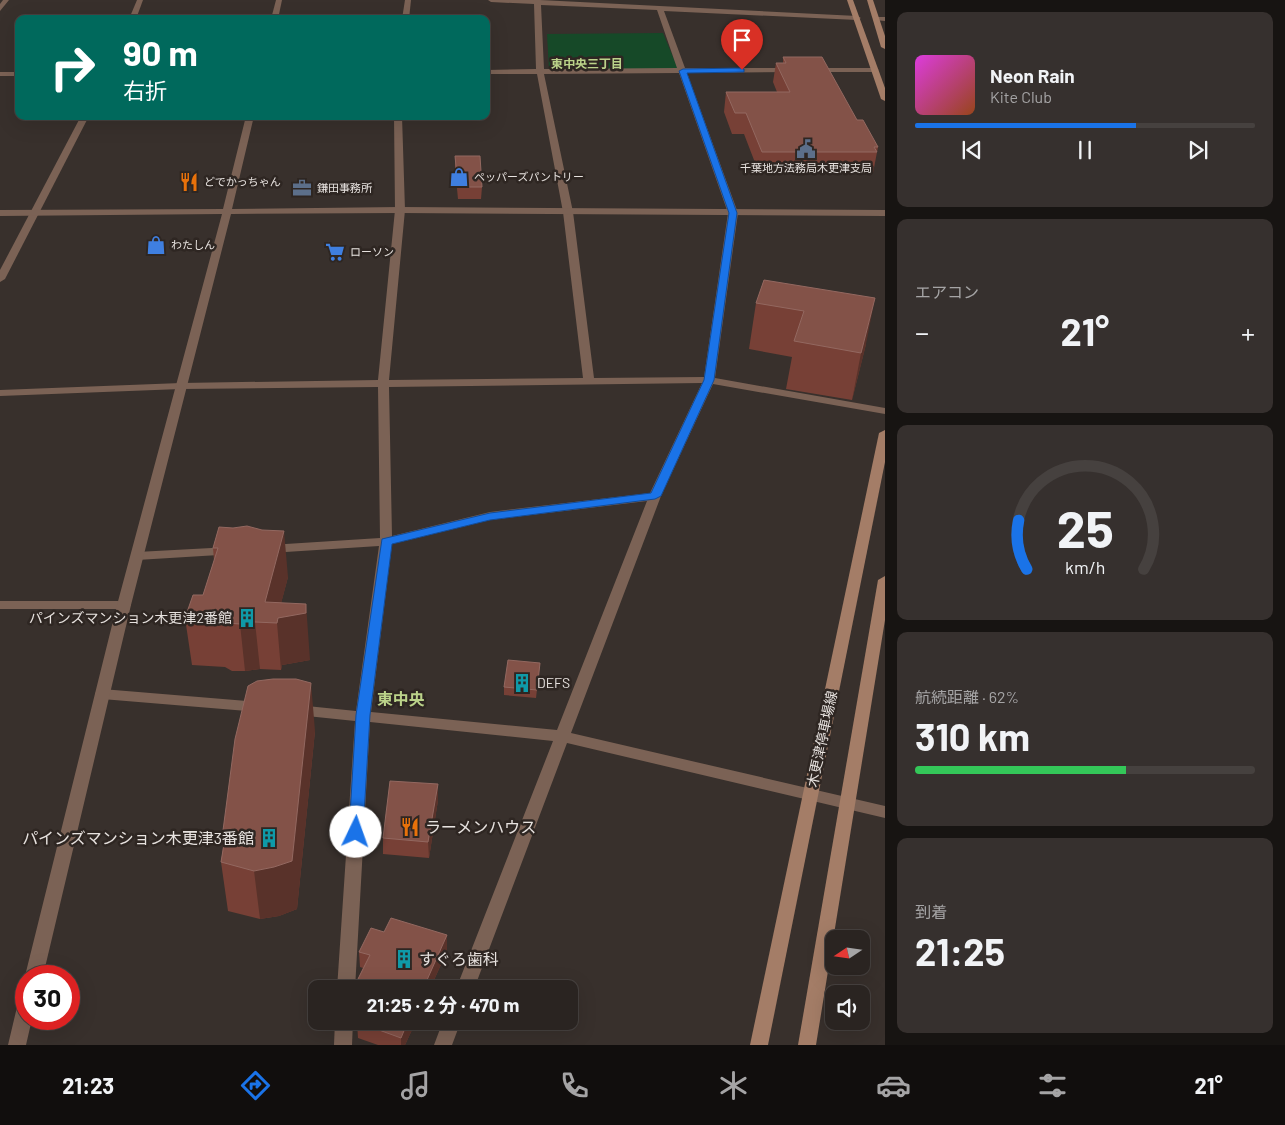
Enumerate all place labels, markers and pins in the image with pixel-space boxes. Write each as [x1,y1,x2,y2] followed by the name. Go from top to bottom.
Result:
[721,19,763,70] pin
[795,138,817,160] public building icon: 千葉地方法務局木更津支局
[740,161,872,174] place label: 千葉地方法務局木更津支局
[448,166,470,188] shop icon: ペッパーズパントリー
[474,170,584,183] place label: ペッパーズパントリー
[178,171,200,193] restaurant icon: どでかっちゃん
[204,175,281,188] place label: どでかっちゃん
[291,177,313,199] office icon: 鎌田事務所
[317,181,373,194] place label: 鎌田事務所
[145,234,167,256] shop icon: わたしん
[171,238,215,251] place label: わたしん
[324,241,346,263] supermarket icon: ローソン
[350,245,394,258] place label: ローソン
[236,607,258,629] building icon: パインズマンション木更津2番館
[29,609,232,626] place label: パインズマンション木更津2番館
[511,672,533,694] building icon: DEFS
[537,674,570,691] place label: DEFS
[399,816,421,838] restaurant icon: ラーメンハウス
[425,817,536,836] place label: ラーメンハウス
[258,827,280,849] building icon: パインズマンション木更津3番館
[22,828,254,847] place label: パインズマンション木更津3番館
[393,948,415,970] building icon: すぐろ歯科
[419,949,499,968] place label: すぐろ歯科

